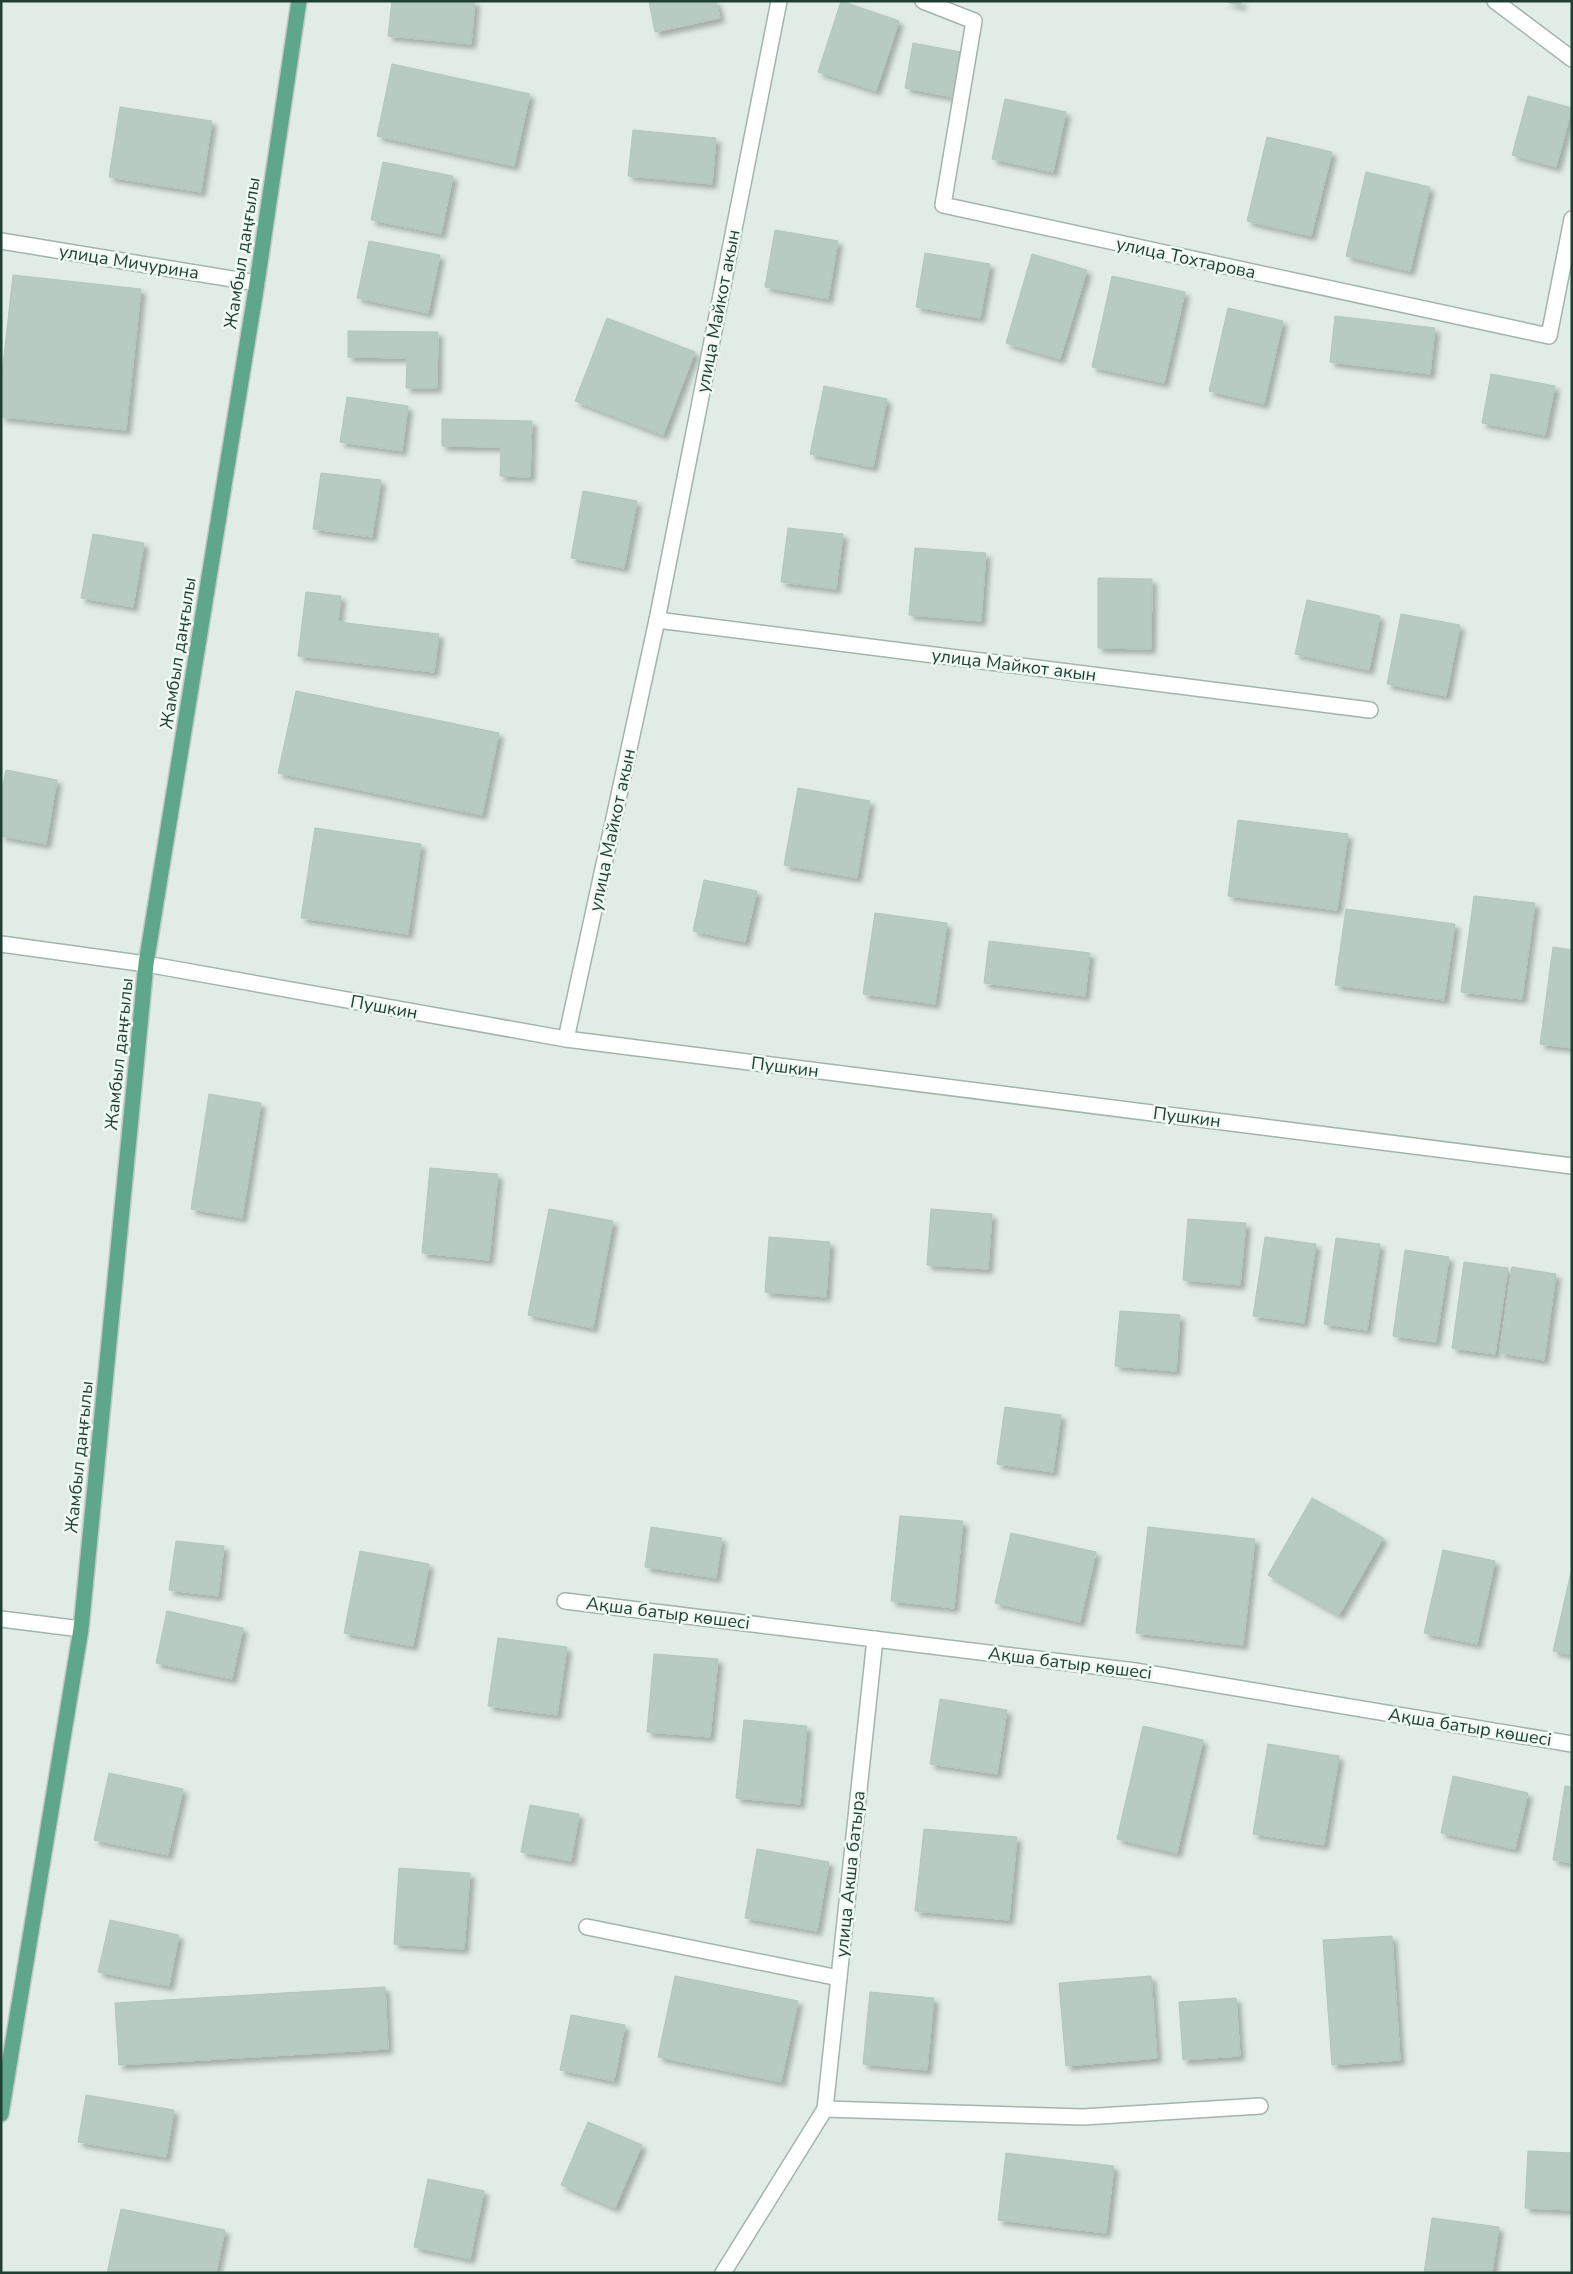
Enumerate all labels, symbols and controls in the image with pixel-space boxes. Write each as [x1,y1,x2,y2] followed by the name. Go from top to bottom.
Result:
[218,175,266,331] street label: Жамбыл даңғылы
[690,227,746,395] street label: улица Майкот акын
[1114,231,1258,285] street label: улица Тохтарова
[57,239,201,285] street label: улица Мичурина
[154,575,202,731] street label: Жамбыл даңғылы
[930,643,1098,687] street label: улица Майкот акын
[583,747,641,913] street label: улица Майкот акын
[99,977,139,1131] street label: Жамбыл даңғылы
[348,989,420,1025] street label: Пушкин
[750,1051,820,1083] street label: Пушкин
[1152,1101,1222,1133] street label: Пушкин
[59,1380,99,1534] street label: Жамбыл даңғылы
[585,1591,751,1635] street label: Ақша батыр көшесі
[987,1641,1153,1685] street label: Ақша батыр көшесі
[1387,1702,1553,1752] street label: Ақша батыр көшесі
[829,1789,871,1959] street label: улица Акша батыра

